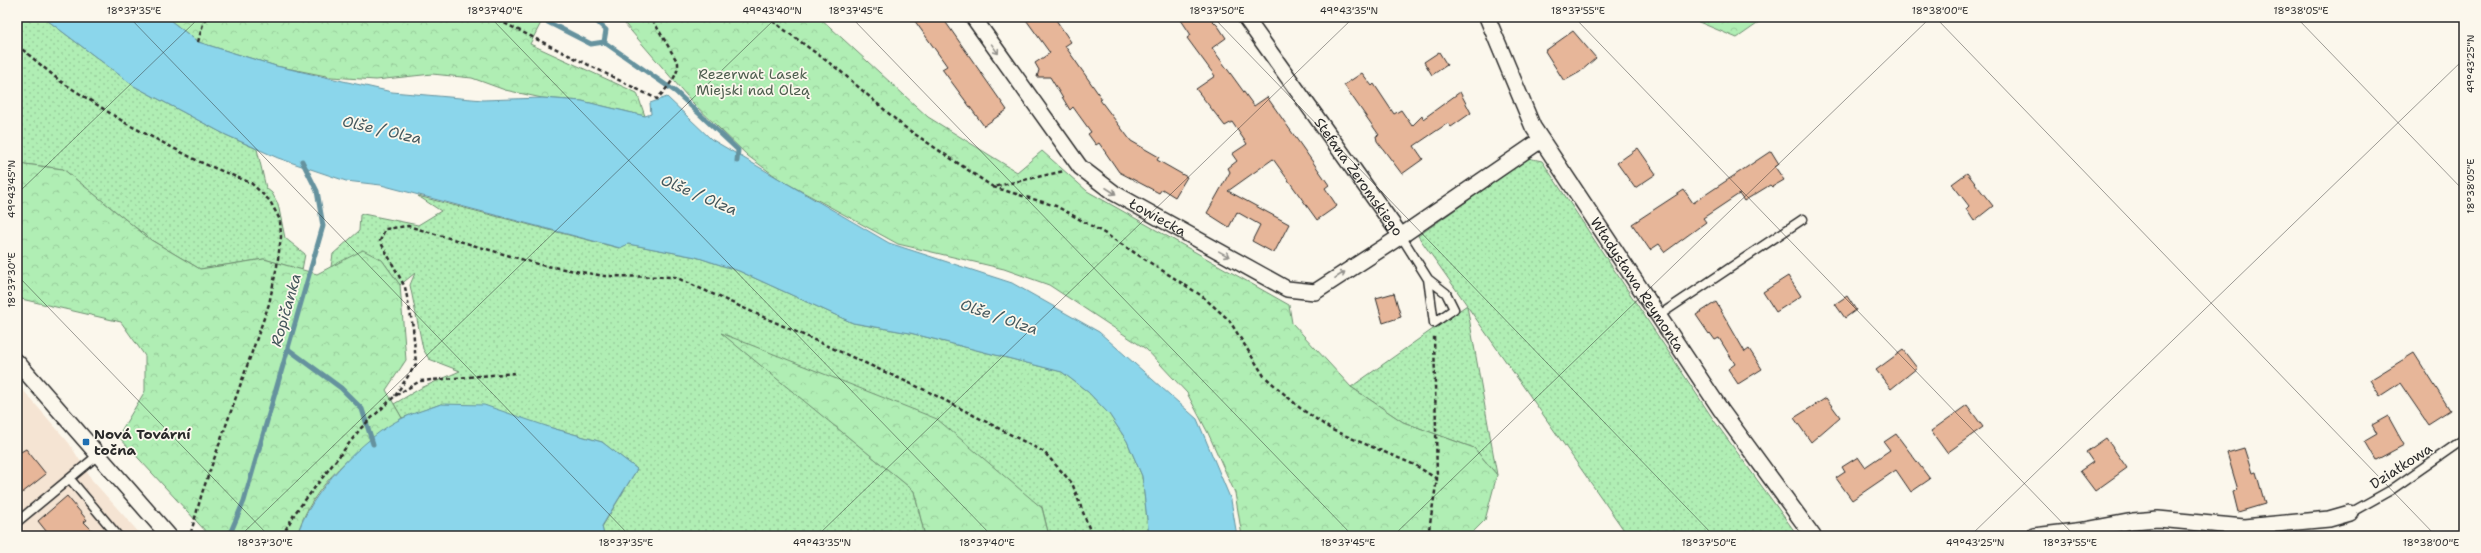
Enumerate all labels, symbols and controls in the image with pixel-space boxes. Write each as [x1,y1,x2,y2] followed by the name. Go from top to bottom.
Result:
[107,4,161,17] text: 18°37'35"E
[467,4,523,17] text: 18°37'40"E
[742,4,802,17] text: 49°43'40"N
[829,4,883,17] text: 18°37'45"E
[1189,4,1245,17] text: 18°37'50"E
[1320,4,1378,17] text: 49°43'35"N
[1551,4,1605,17] text: 18°37'55"E
[1912,4,1968,17] text: 18°38'00"E
[2273,4,2329,17] text: 18°38'05"E
[2464,35,2477,93] text: 49°43'25"N
[991,43,999,54] one-way arrow
[696,65,810,99] park label: Rezerwat Lasek Miejski nad Olzą
[340,111,424,149] water label: Olše / Olza
[1310,114,1407,239] street label: Stefana Żeromskiego
[2464,158,2477,214] text: 18°38'05"E
[5,160,18,218] text: 49°43'45"N
[658,170,740,220] water label: Olše / Olza
[1105,187,1117,195] one-way arrow
[1125,194,1190,240] street label: Łowiecka
[1586,214,1689,355] street label: Władysława Reymonta
[1218,251,1230,258] one-way arrow
[5,252,18,308] text: 18°37'30"E
[266,271,306,349] water label: Ropičanka
[1334,271,1346,279] one-way arrow
[958,294,1040,340] water label: Olše / Olza
[94,425,191,459] place label: Nová Tovární točna
[81,437,91,447] marker: Nová Tovární točna
[2366,439,2436,493] street label: Działkowa
[237,536,293,549] text: 18°37'30"E
[599,536,653,549] text: 18°37'35"E
[793,536,851,549] text: 49°43'35"N
[959,536,1015,549] text: 18°37'40"E
[1321,536,1375,549] text: 18°37'45"E
[1681,536,1737,549] text: 18°37'50"E
[1946,536,2004,549] text: 49°43'25"N
[2043,536,2097,549] text: 18°37'55"E
[2403,536,2459,549] text: 18°38'00"E

